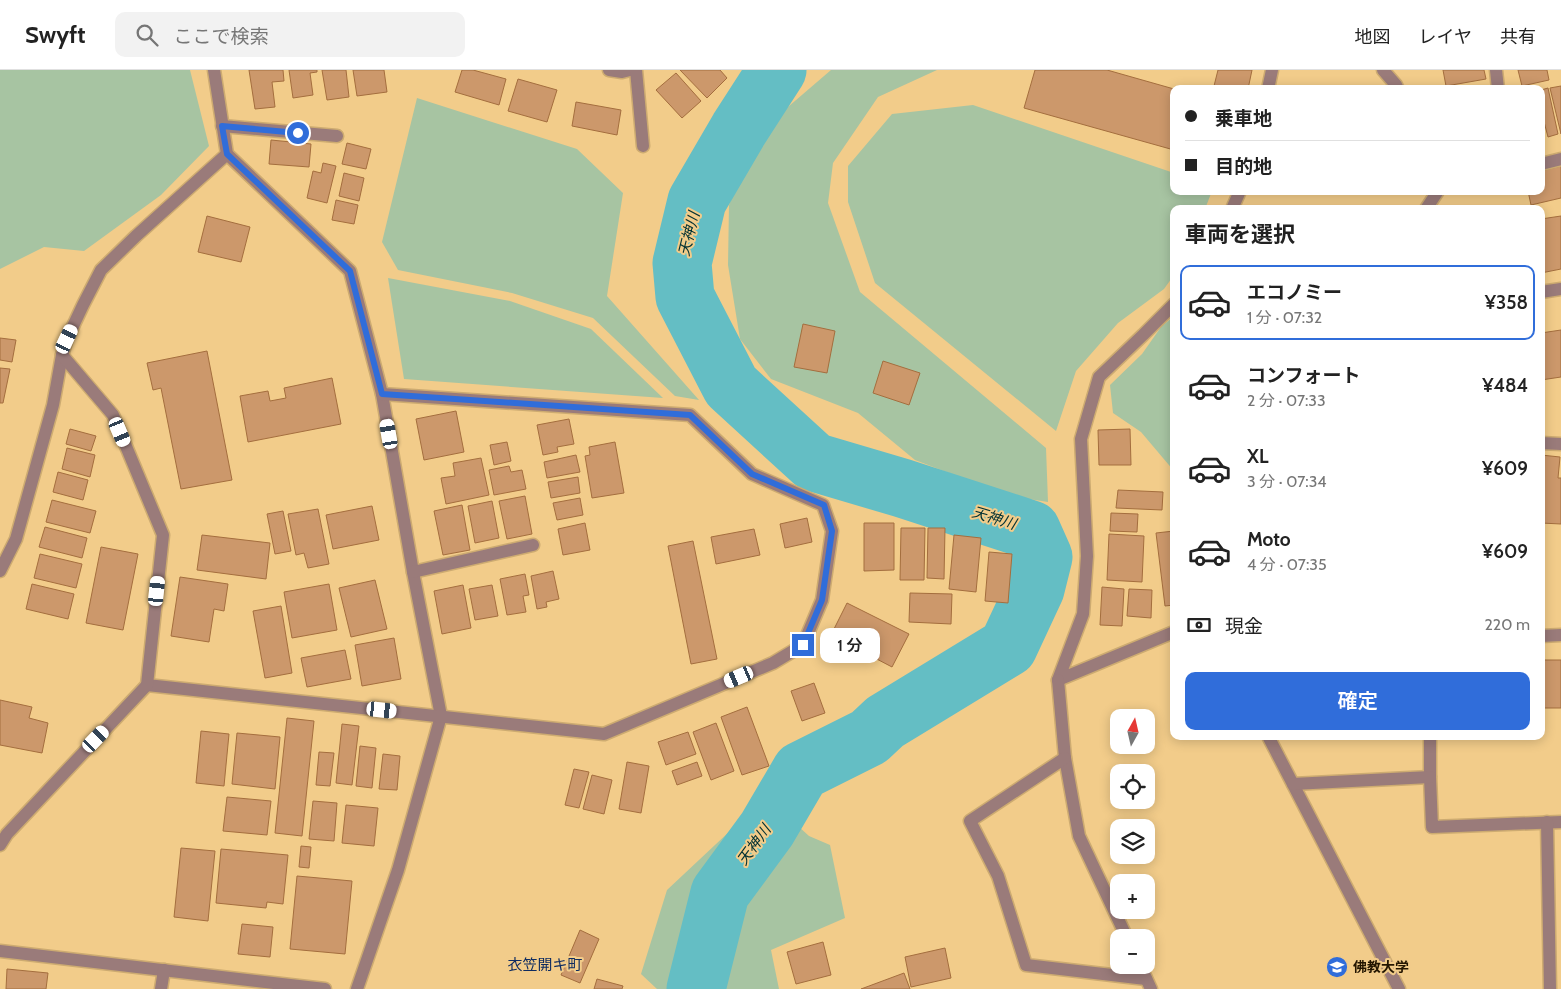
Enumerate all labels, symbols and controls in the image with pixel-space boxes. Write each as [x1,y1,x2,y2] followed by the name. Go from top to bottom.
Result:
[115,12,465,57] search box
[25,20,85,49] text: Swyft
[133,21,161,49] icon: search
[173,25,268,48] text: ここで検索
[1355,26,1391,48] text: 地図
[1419,26,1472,48] text: レイヤ
[1500,26,1536,48] text: 共有
[1215,107,1272,130] text: 乗車地
[287,122,309,144] route start
[1215,155,1272,178] text: 目的地
[675,208,704,258] water label: 天神川
[1185,221,1295,248] text: 車両を選択
[1187,280,1232,325] icon: car
[1247,281,1342,304] text: エコノミー
[1485,291,1528,314] text: ¥358
[1247,308,1322,327] text: 1 分 · 07:32
[53,322,80,356] car
[1187,363,1232,408] icon: car
[1247,364,1360,387] text: コンフォート
[1482,374,1528,397] text: ¥484
[1247,391,1326,410] text: 2 分 · 07:33
[107,415,132,449] car
[379,418,398,450] car
[1247,445,1268,468] text: XL
[1187,446,1232,491] icon: car
[1482,457,1528,480] text: ¥609
[1247,472,1327,491] text: 3 分 · 07:34
[970,503,1020,534] water label: 天神川
[1247,528,1291,551] text: Moto
[1187,529,1232,574] icon: car
[1482,540,1528,563] text: ¥609
[1247,555,1327,574] text: 4 分 · 07:35
[147,575,166,607] car
[1185,611,1213,639] icon: cash
[1225,615,1263,638] text: 現金
[1484,615,1530,634] text: 220 m
[820,628,880,662] callout: 1 分
[792,634,814,656] route end
[837,636,863,655] text: 1 分
[722,664,755,690] car
[1185,672,1530,730] button: 確定
[366,701,397,719] car
[1110,709,1155,754] north arrow
[1110,709,1155,974] map controls
[80,723,111,755] car
[1110,764,1155,809] button: locate
[1110,819,1155,864] button: layers
[733,820,776,868] water label: 天神川
[1110,874,1155,919] button: +
[1110,929,1155,974] button: −
[1325,955,1349,979] school or university icon: 佛教大学
[507,956,583,974] district label: 衣笠開キ町
[1353,958,1409,976] place label: 佛教大学

